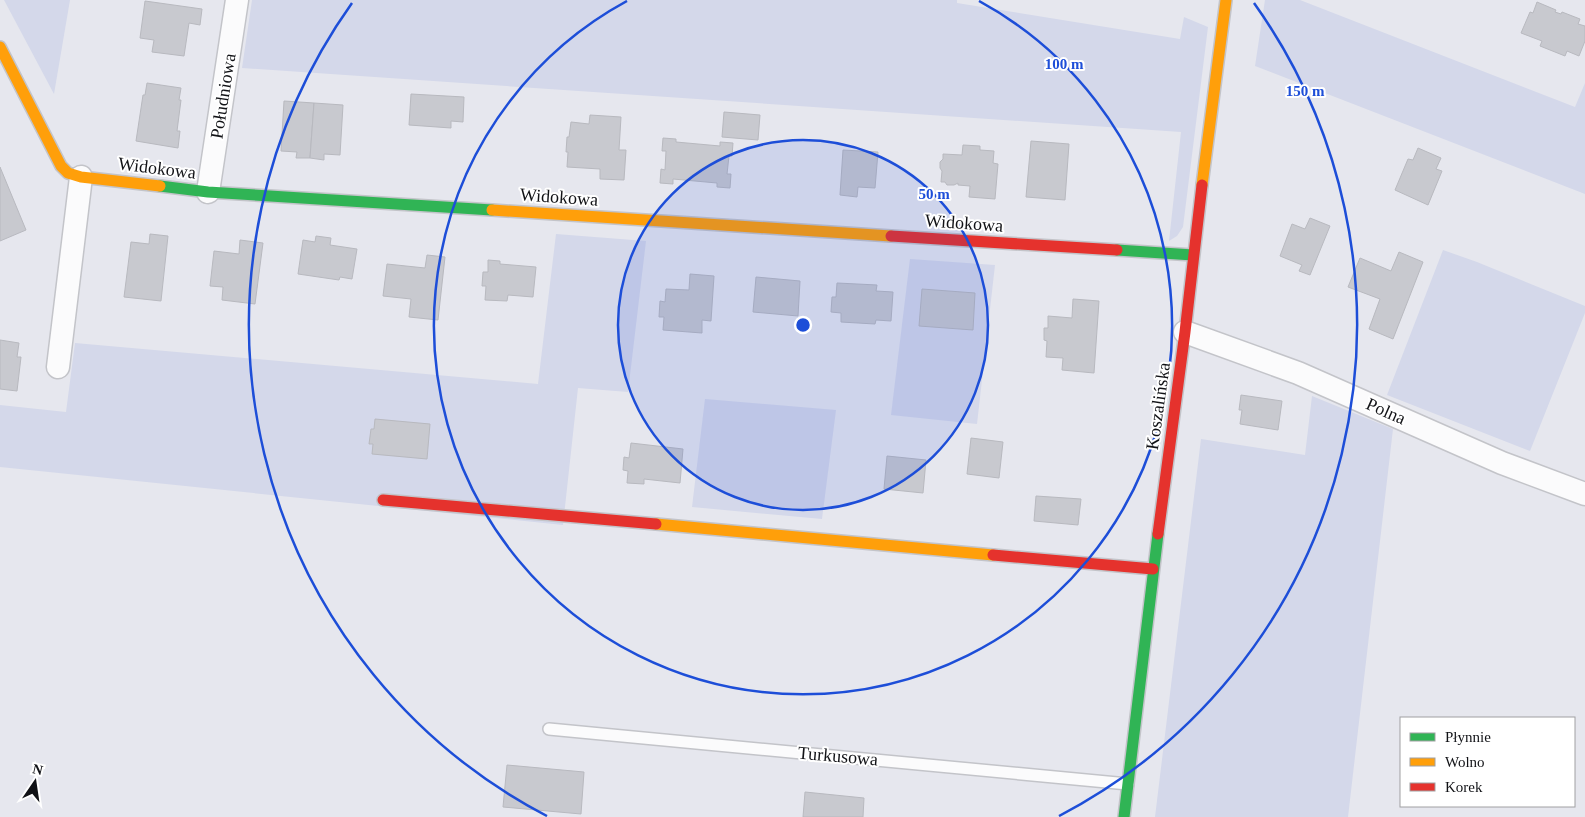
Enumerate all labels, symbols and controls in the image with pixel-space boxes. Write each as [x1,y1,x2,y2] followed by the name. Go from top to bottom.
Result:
[206,52,240,140] street label: Południowa
[1045,56,1084,72] text: 100 m
[1286,83,1325,99] text: 150 m
[117,153,197,183] street label: Widokowa
[519,184,599,210] street label: Widokowa
[918,186,950,202] text: 50 m
[924,210,1004,236] street label: Widokowa
[794,316,812,334] centre of rings
[1142,361,1174,451] street label: Koszalińska
[1363,394,1409,428] street label: Polna
[1400,717,1575,807] legend
[1445,729,1491,745] text: Płynnie
[797,743,879,769] street label: Turkusowa
[1445,754,1485,770] text: Wolno
[10,757,60,807] north arrow
[31,761,44,778] text: N
[1445,779,1483,795] text: Korek

